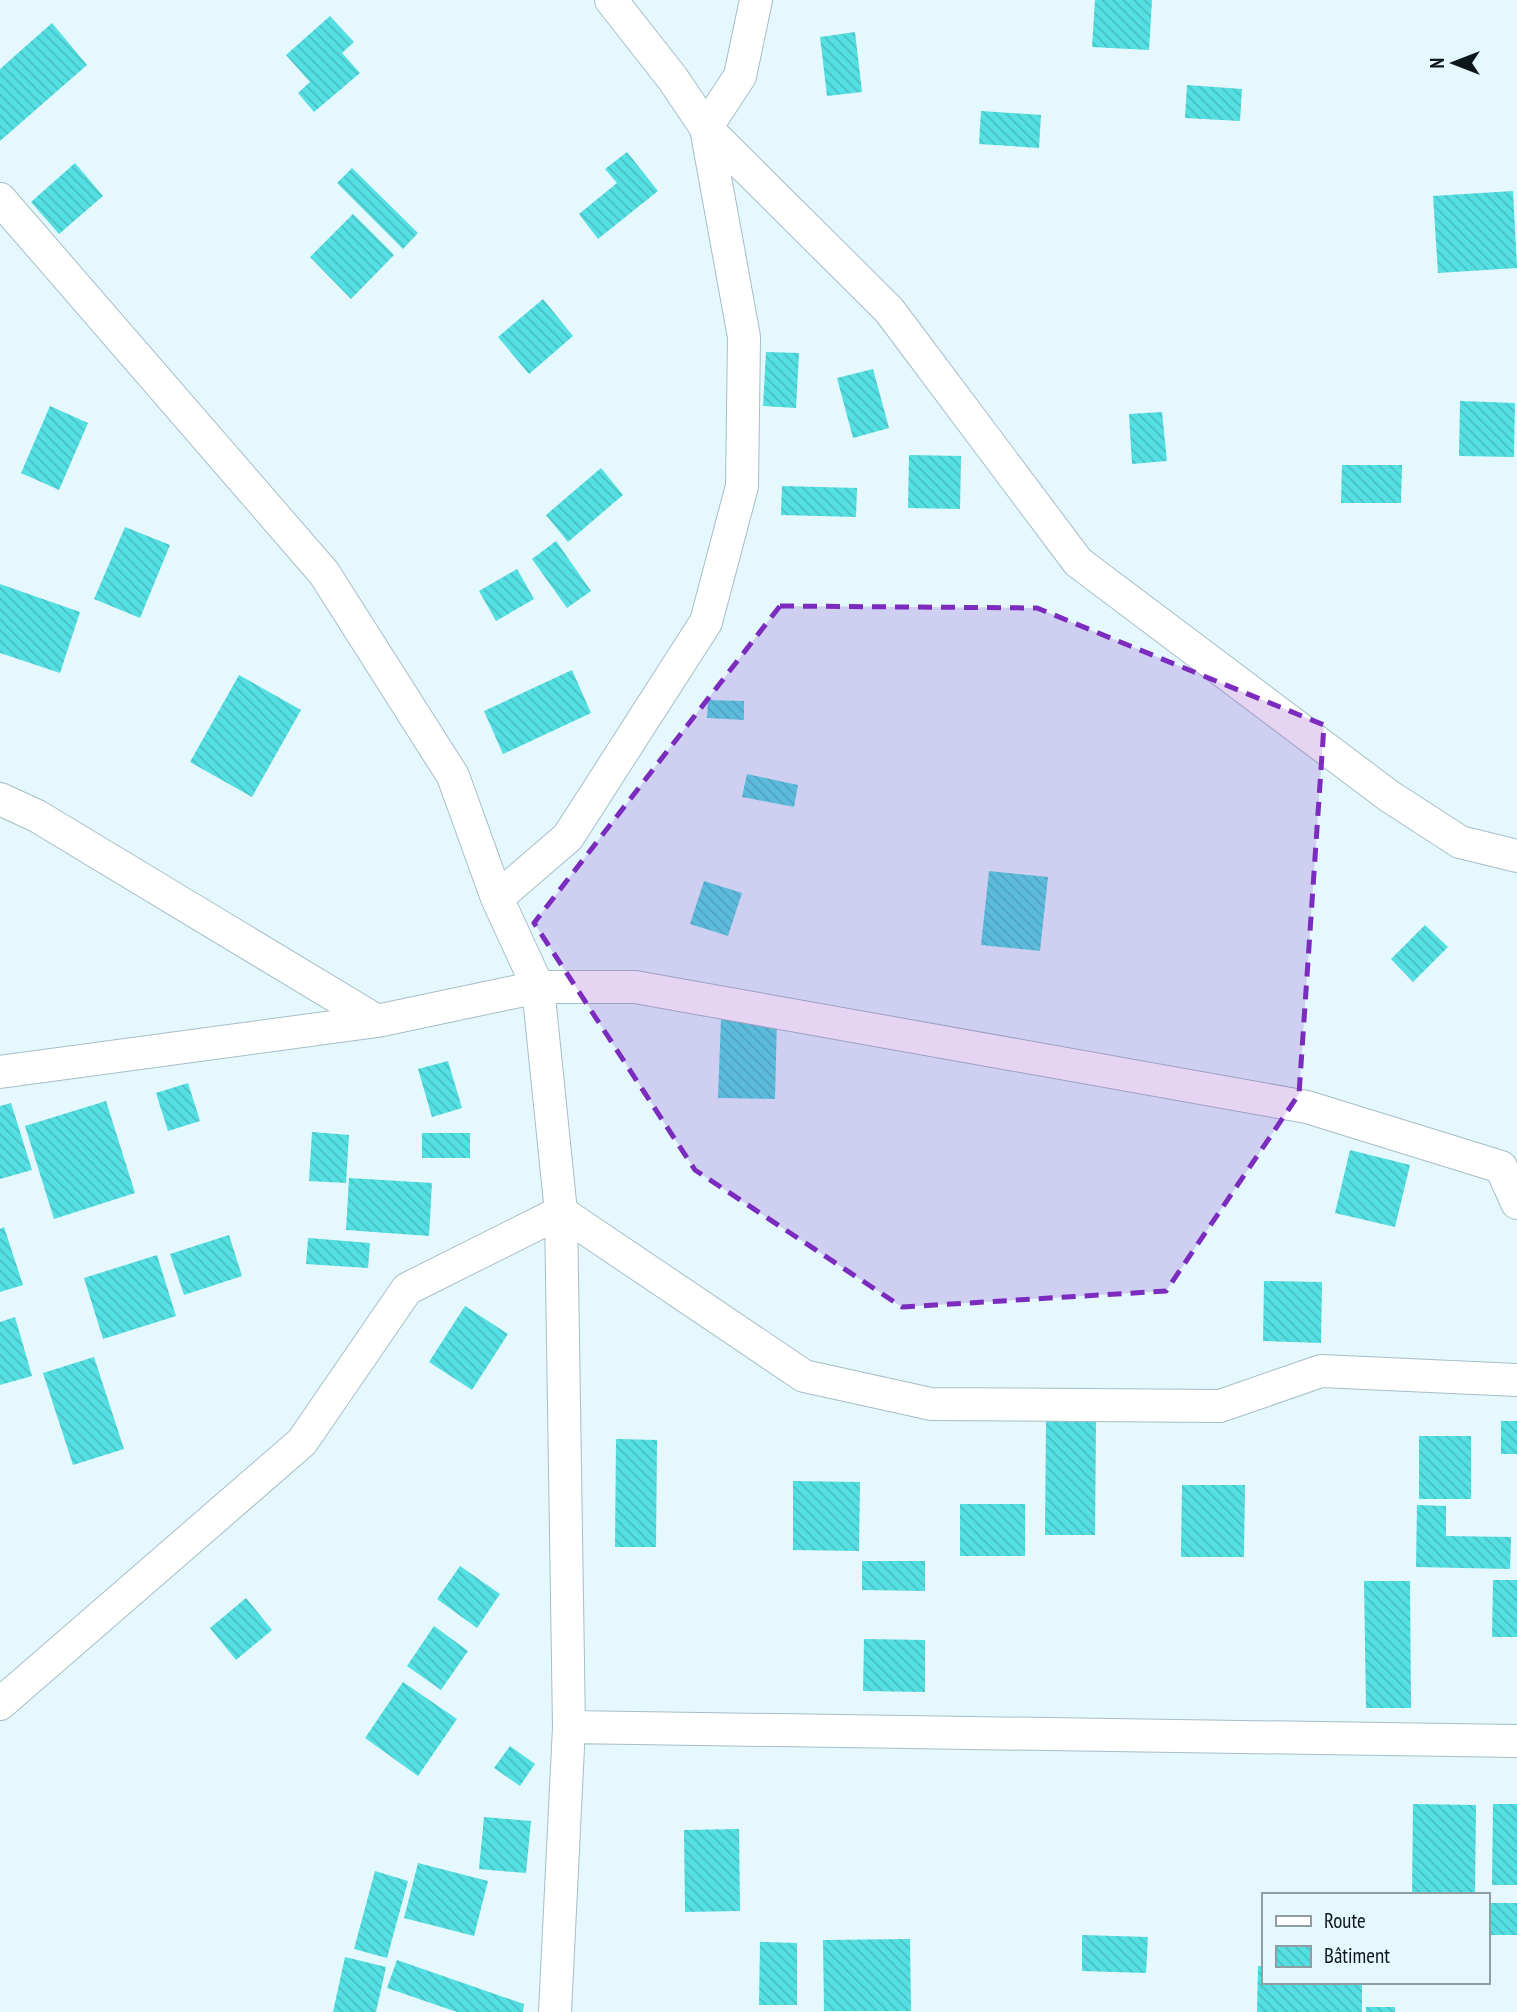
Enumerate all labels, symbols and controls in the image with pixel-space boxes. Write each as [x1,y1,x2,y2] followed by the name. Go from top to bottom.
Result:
[1419,28,1489,98] north arrow
[1425,58,1449,68] text: N
[1262,1893,1489,1984] legend
[1324,1907,1366,1934] text: Route
[1324,1942,1390,1969] text: Bâtiment

